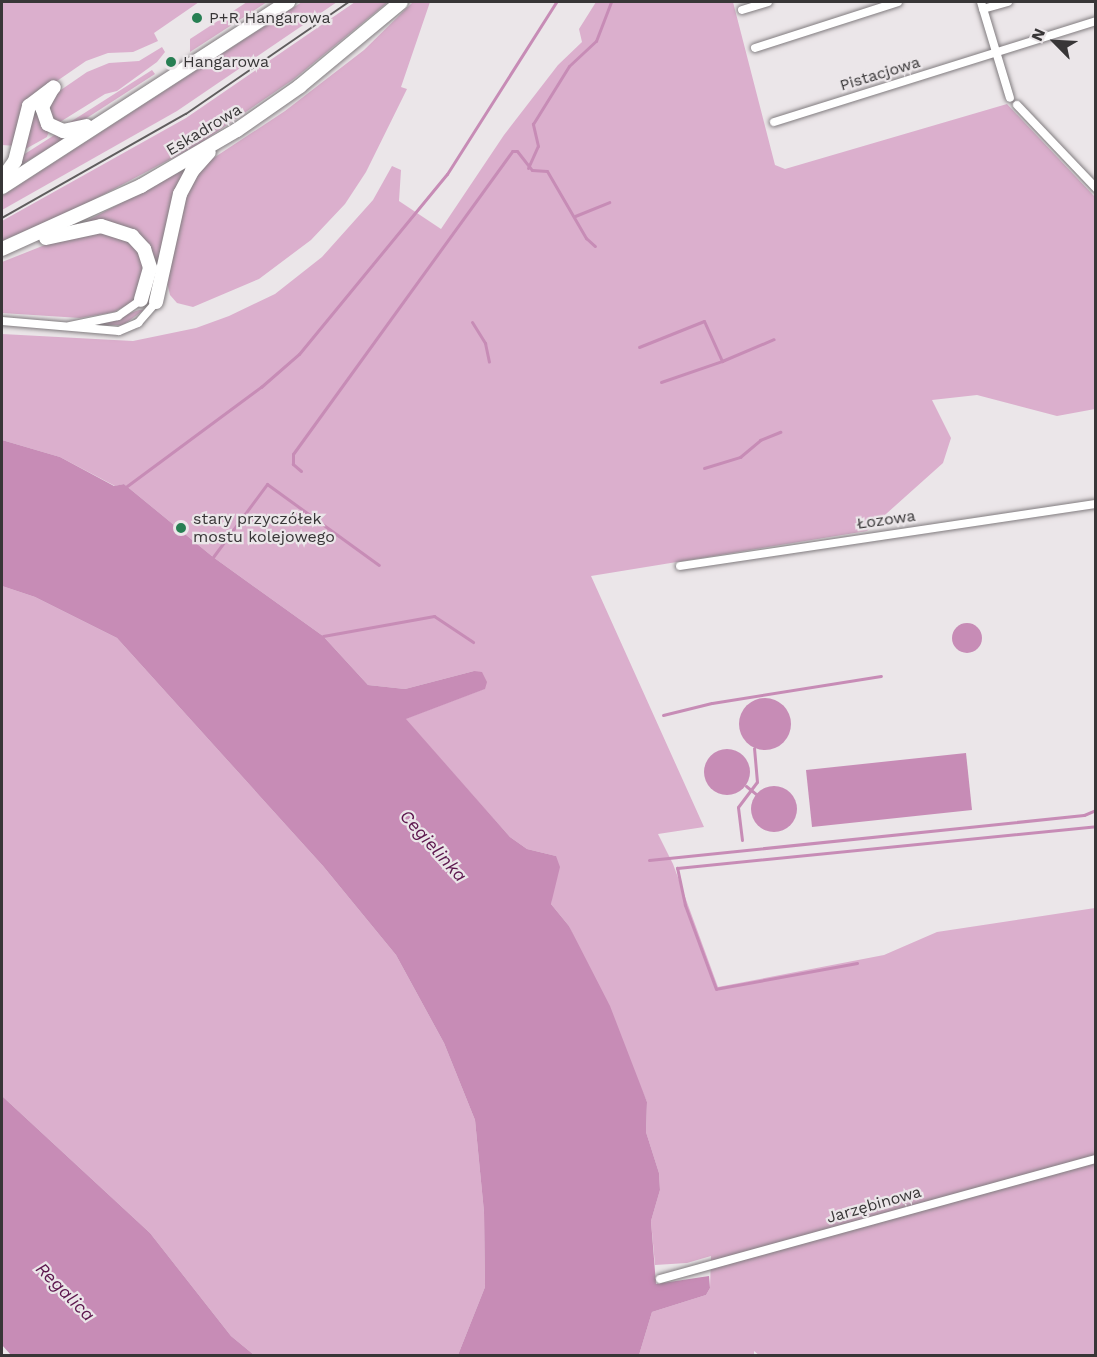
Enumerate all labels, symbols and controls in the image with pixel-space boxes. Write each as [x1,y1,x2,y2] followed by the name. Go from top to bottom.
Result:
[209,8,331,28] place label: P+R Hangarowa
[190,11,204,25] marker: P+R Hangarowa
[1025,12,1085,72] north arrow
[1027,25,1049,44] text: N
[183,52,269,72] place label: Hangarowa
[837,53,923,95] street label: Pistacjowa
[164,55,178,69] marker: Hangarowa
[163,100,245,160] street label: Eskadrowa
[855,506,917,534] street label: Łozowa
[193,509,335,547] place label: stary przyczółek mostu kolejowego
[174,521,188,535] marker: stary przyczółek mostu kolejowego
[395,805,471,887] water label: Cegielinka
[824,1182,924,1228] street label: Jarzębinowa
[31,1258,99,1326] water label: Regalica

